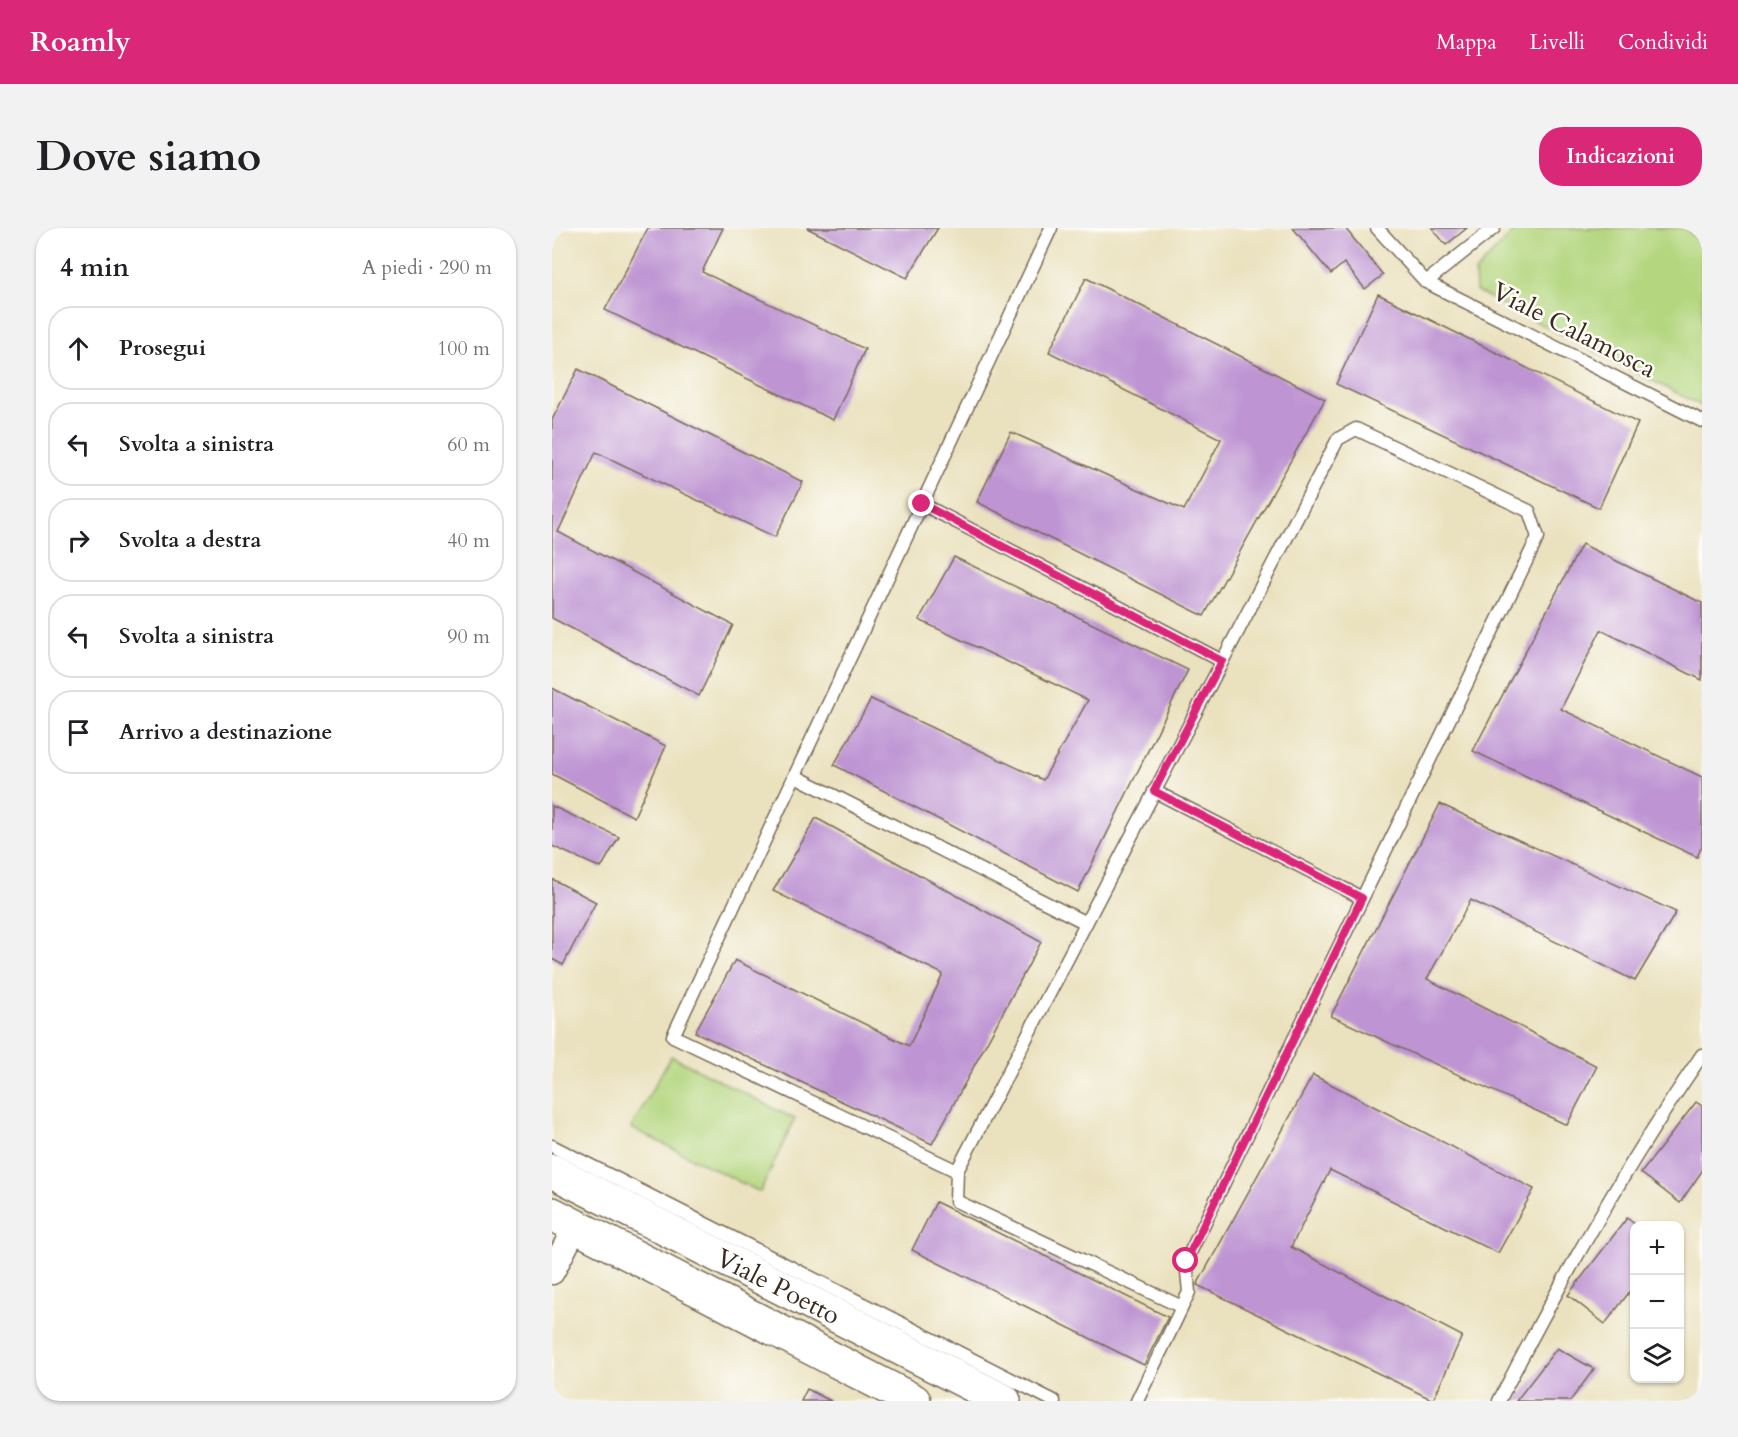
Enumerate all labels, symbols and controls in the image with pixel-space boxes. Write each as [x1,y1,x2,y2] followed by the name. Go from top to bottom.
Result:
[30,23,131,61] text: Roamly
[1436,28,1497,57] text: Mappa
[1530,28,1585,57] text: Livelli
[1618,28,1708,57] text: Condividi
[1539,127,1702,186] button: Indicazioni
[36,128,261,185] text: Dove siamo
[60,250,129,285] text: 4 min
[362,254,492,281] text: A piedi · 290 m
[1486,274,1662,386] street label: Viale Calamosca
[62,332,95,365] icon: ahead
[119,333,206,363] text: Prosegui
[437,335,490,362] text: 100 m
[62,428,95,461] icon: left
[119,429,274,459] text: Svolta a sinistra
[447,431,490,458] text: 60 m
[908,490,934,516] route end
[62,524,95,557] icon: right
[119,525,261,555] text: Svolta a destra
[447,527,490,554] text: 40 m
[62,620,95,653] icon: left
[119,621,274,651] text: Svolta a sinistra
[447,623,490,650] text: 90 m
[62,716,95,749] icon: arrive
[119,717,332,747] text: Arrivo a destinazione
[1630,1221,1684,1383] map controls
[1630,1221,1684,1275] button: +
[710,1240,846,1332] street label: Viale Poetto
[1172,1247,1198,1273] route start
[1630,1275,1684,1329] button: −
[1630,1329,1684,1383] button: layers

